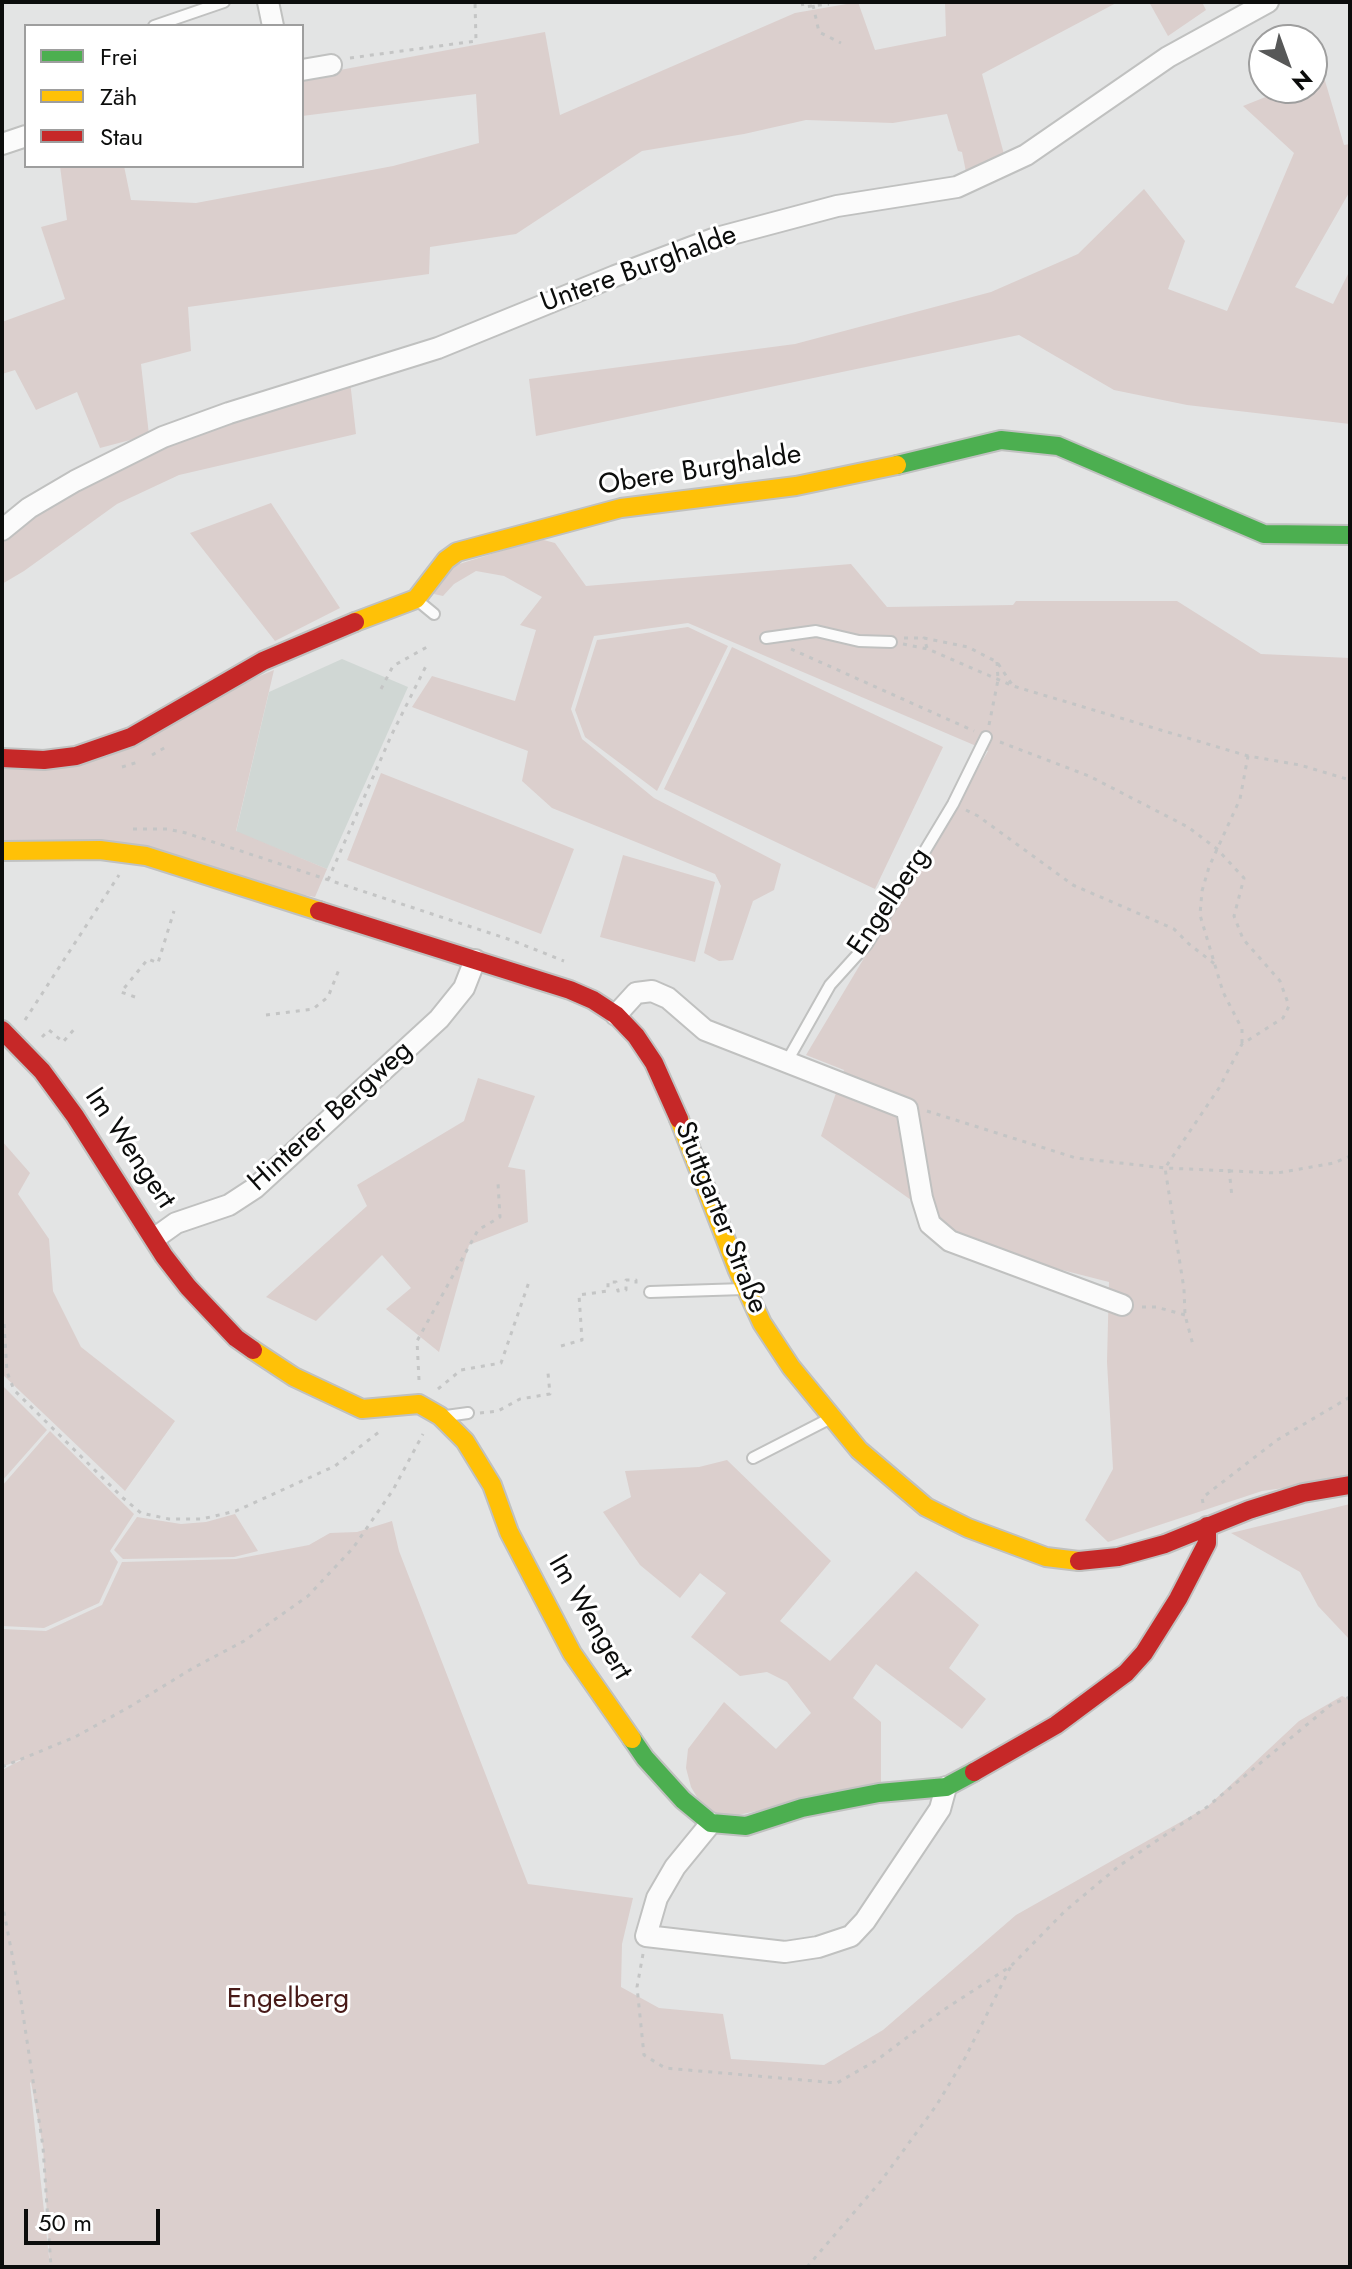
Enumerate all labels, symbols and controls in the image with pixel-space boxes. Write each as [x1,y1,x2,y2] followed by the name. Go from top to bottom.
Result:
[24,24,304,168] legend
[1248,24,1328,104] north arrow
[100,39,138,74] text: Frei
[1285,63,1320,98] text: N
[100,79,137,114] text: Zäh
[100,119,143,154] text: Stau
[537,219,741,321] street label: Untere Burghalde
[596,438,804,504] street label: Obere Burghalde
[842,842,938,962] street label: Engelberg
[242,1035,420,1199] street label: Hinterer Bergweg
[76,1082,182,1216] street label: Im Wengert
[666,1117,774,1319] street label: Stuttgarter Straße
[540,1550,638,1686] street label: Im Wengert
[227,1983,349,2017] park label: Engelberg
[28,2193,164,2243] scale bar
[38,2205,92,2240] text: 50 m

